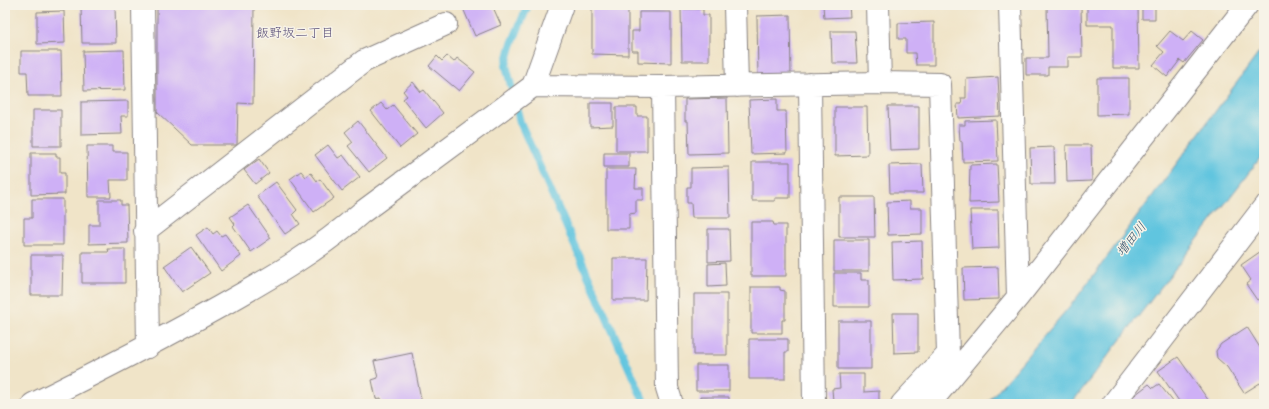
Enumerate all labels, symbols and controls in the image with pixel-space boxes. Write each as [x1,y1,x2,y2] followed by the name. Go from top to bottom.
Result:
[256,24,334,41] district label: 飯野坂二丁目
[1112,218,1150,260] water label: 増田川

